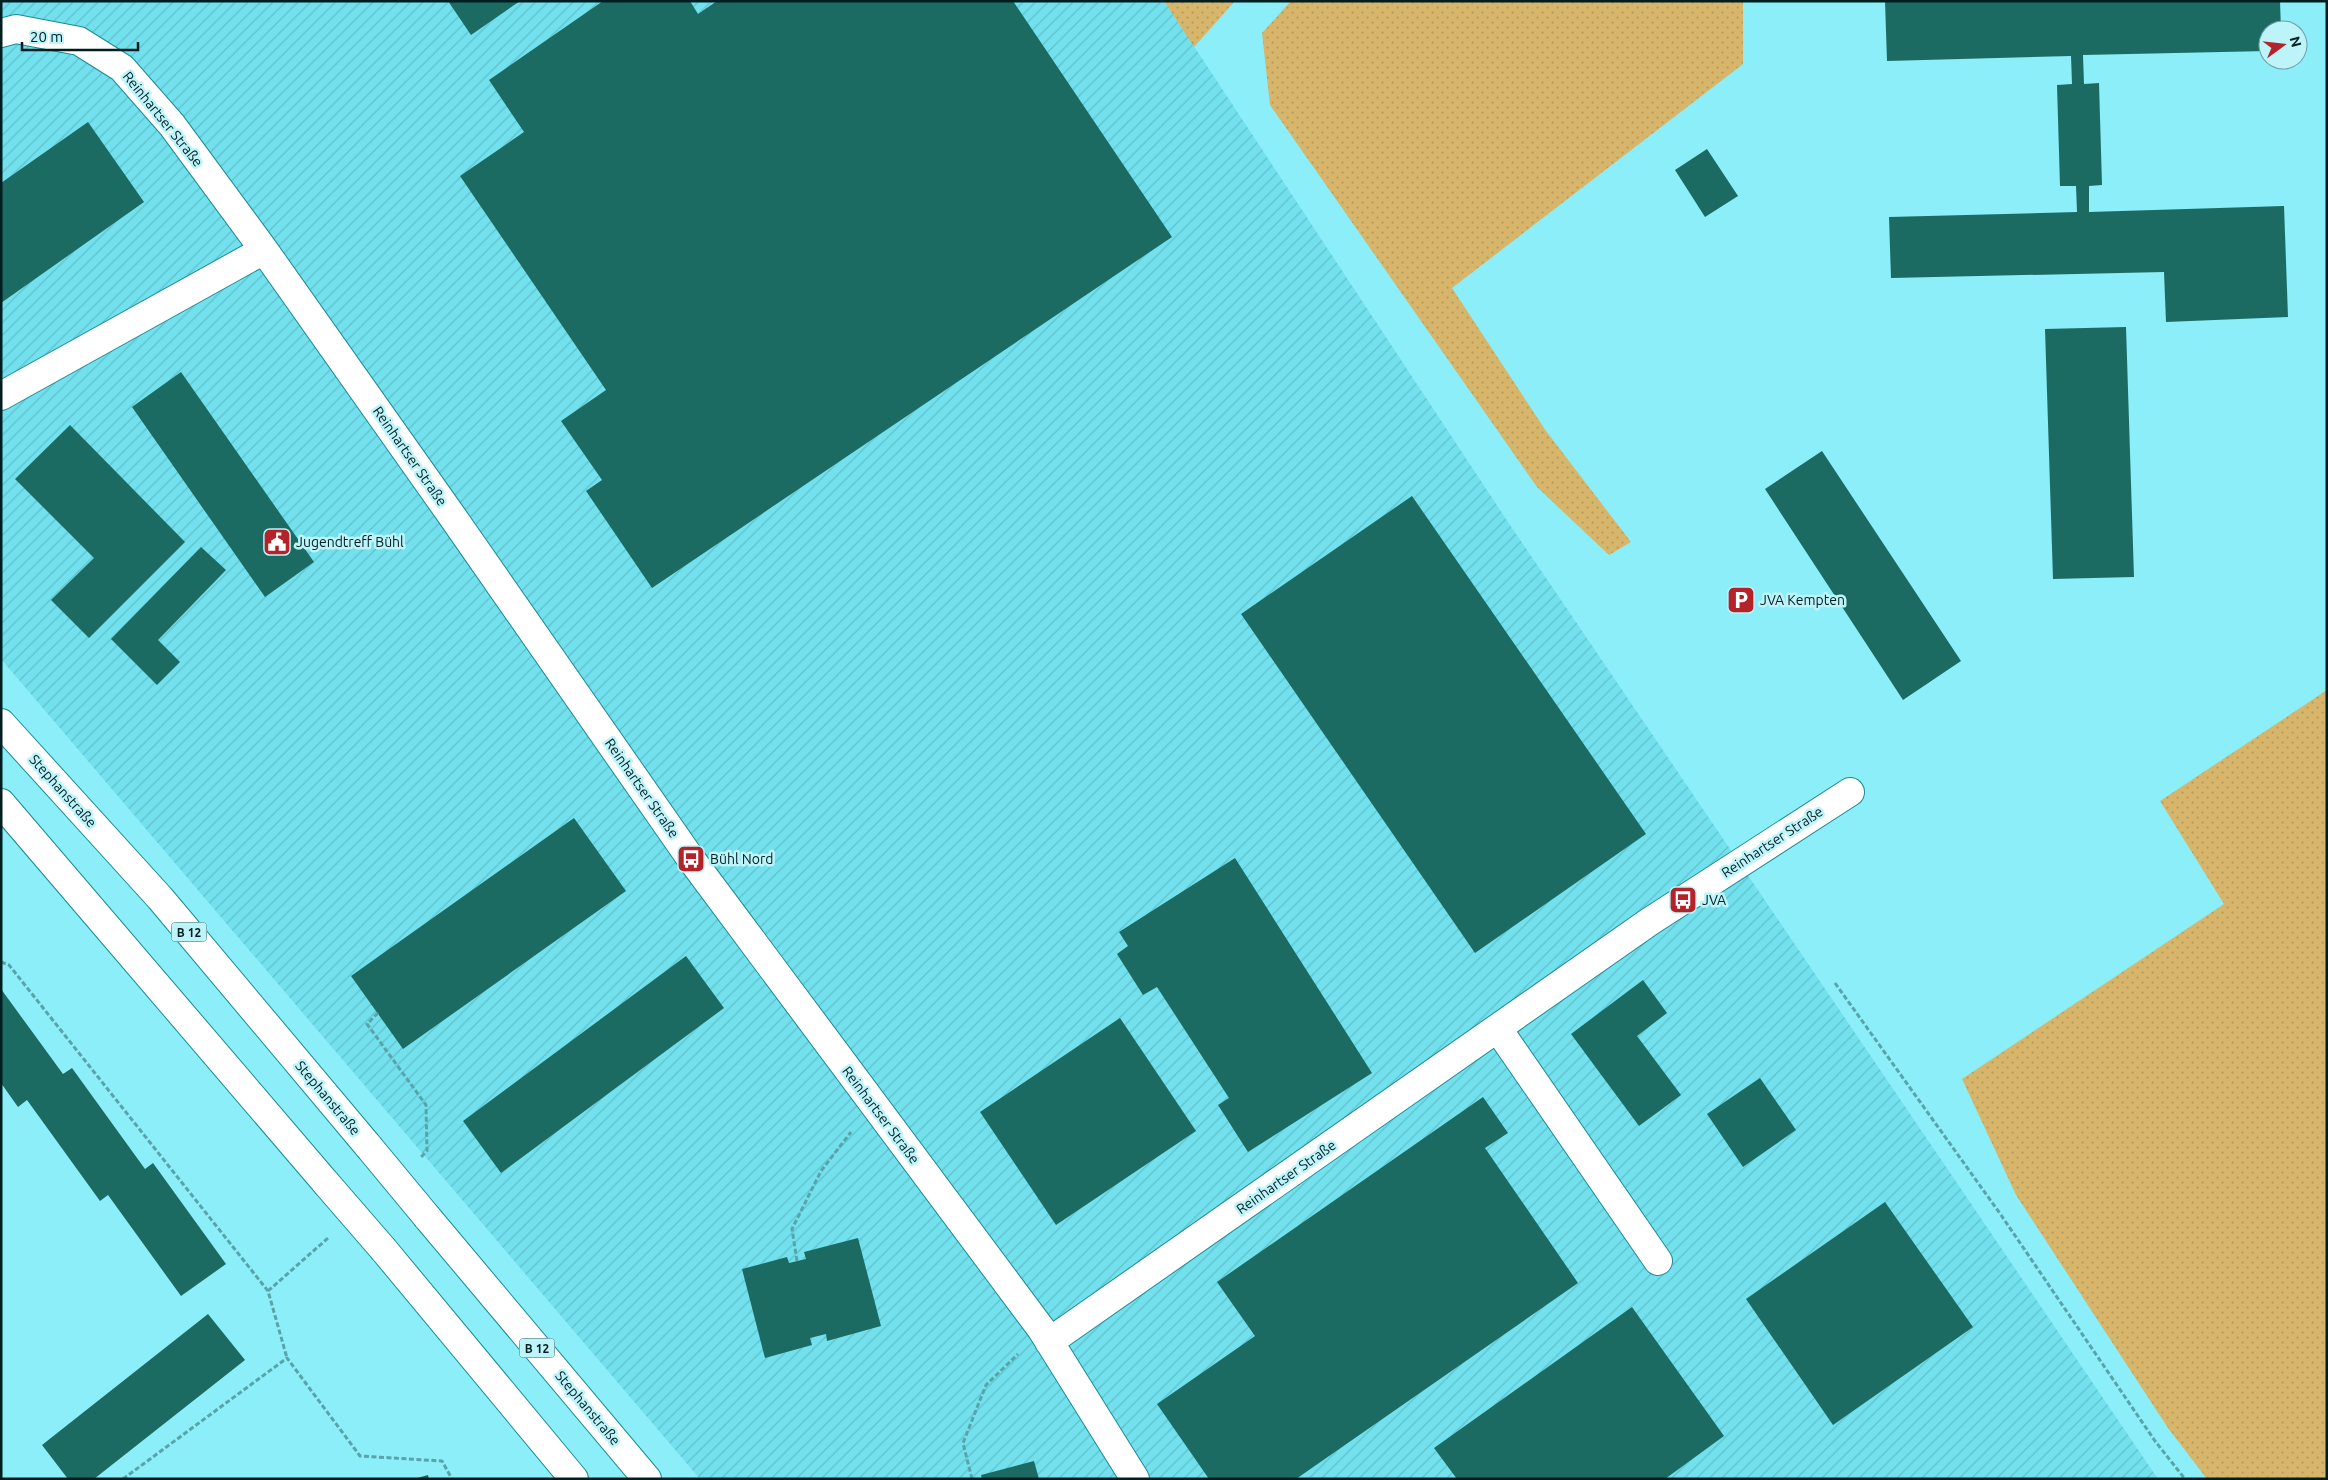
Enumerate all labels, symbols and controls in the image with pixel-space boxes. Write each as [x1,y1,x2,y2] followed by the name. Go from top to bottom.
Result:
[22,20,139,52] scale bar
[2258,20,2308,70] north arrow
[30,28,63,45] text: 20 m
[2286,35,2305,49] text: N
[120,68,206,170] street label: Reinhartser Straße
[370,403,450,509] street label: Reinhartser Straße
[262,527,292,557] public building icon: Jugendtreff Bühl
[296,534,404,550] place label: Jugendtreff Bühl
[1726,585,1756,615] parking icon: JVA Kempten
[1760,592,1845,608] place label: JVA Kempten
[602,735,682,841] street label: Reinhartser Straße
[26,751,100,831] street label: Stephanstraße
[1718,803,1826,881] street label: Reinhartser Straße
[676,844,706,874] bus stop icon: Bühl Nord
[710,851,773,867] place label: Bühl Nord
[1668,885,1698,915] bus stop icon: JVA
[1702,892,1726,908] place label: JVA
[172,922,206,942] road number: B 12
[292,1058,364,1138] street label: Stephanstraße
[839,1063,923,1167] street label: Reinhartser Straße
[1233,1137,1339,1217] street label: Reinhartser Straße
[520,1339,554,1358] road number: B 12
[552,1368,624,1448] street label: Stephanstraße

